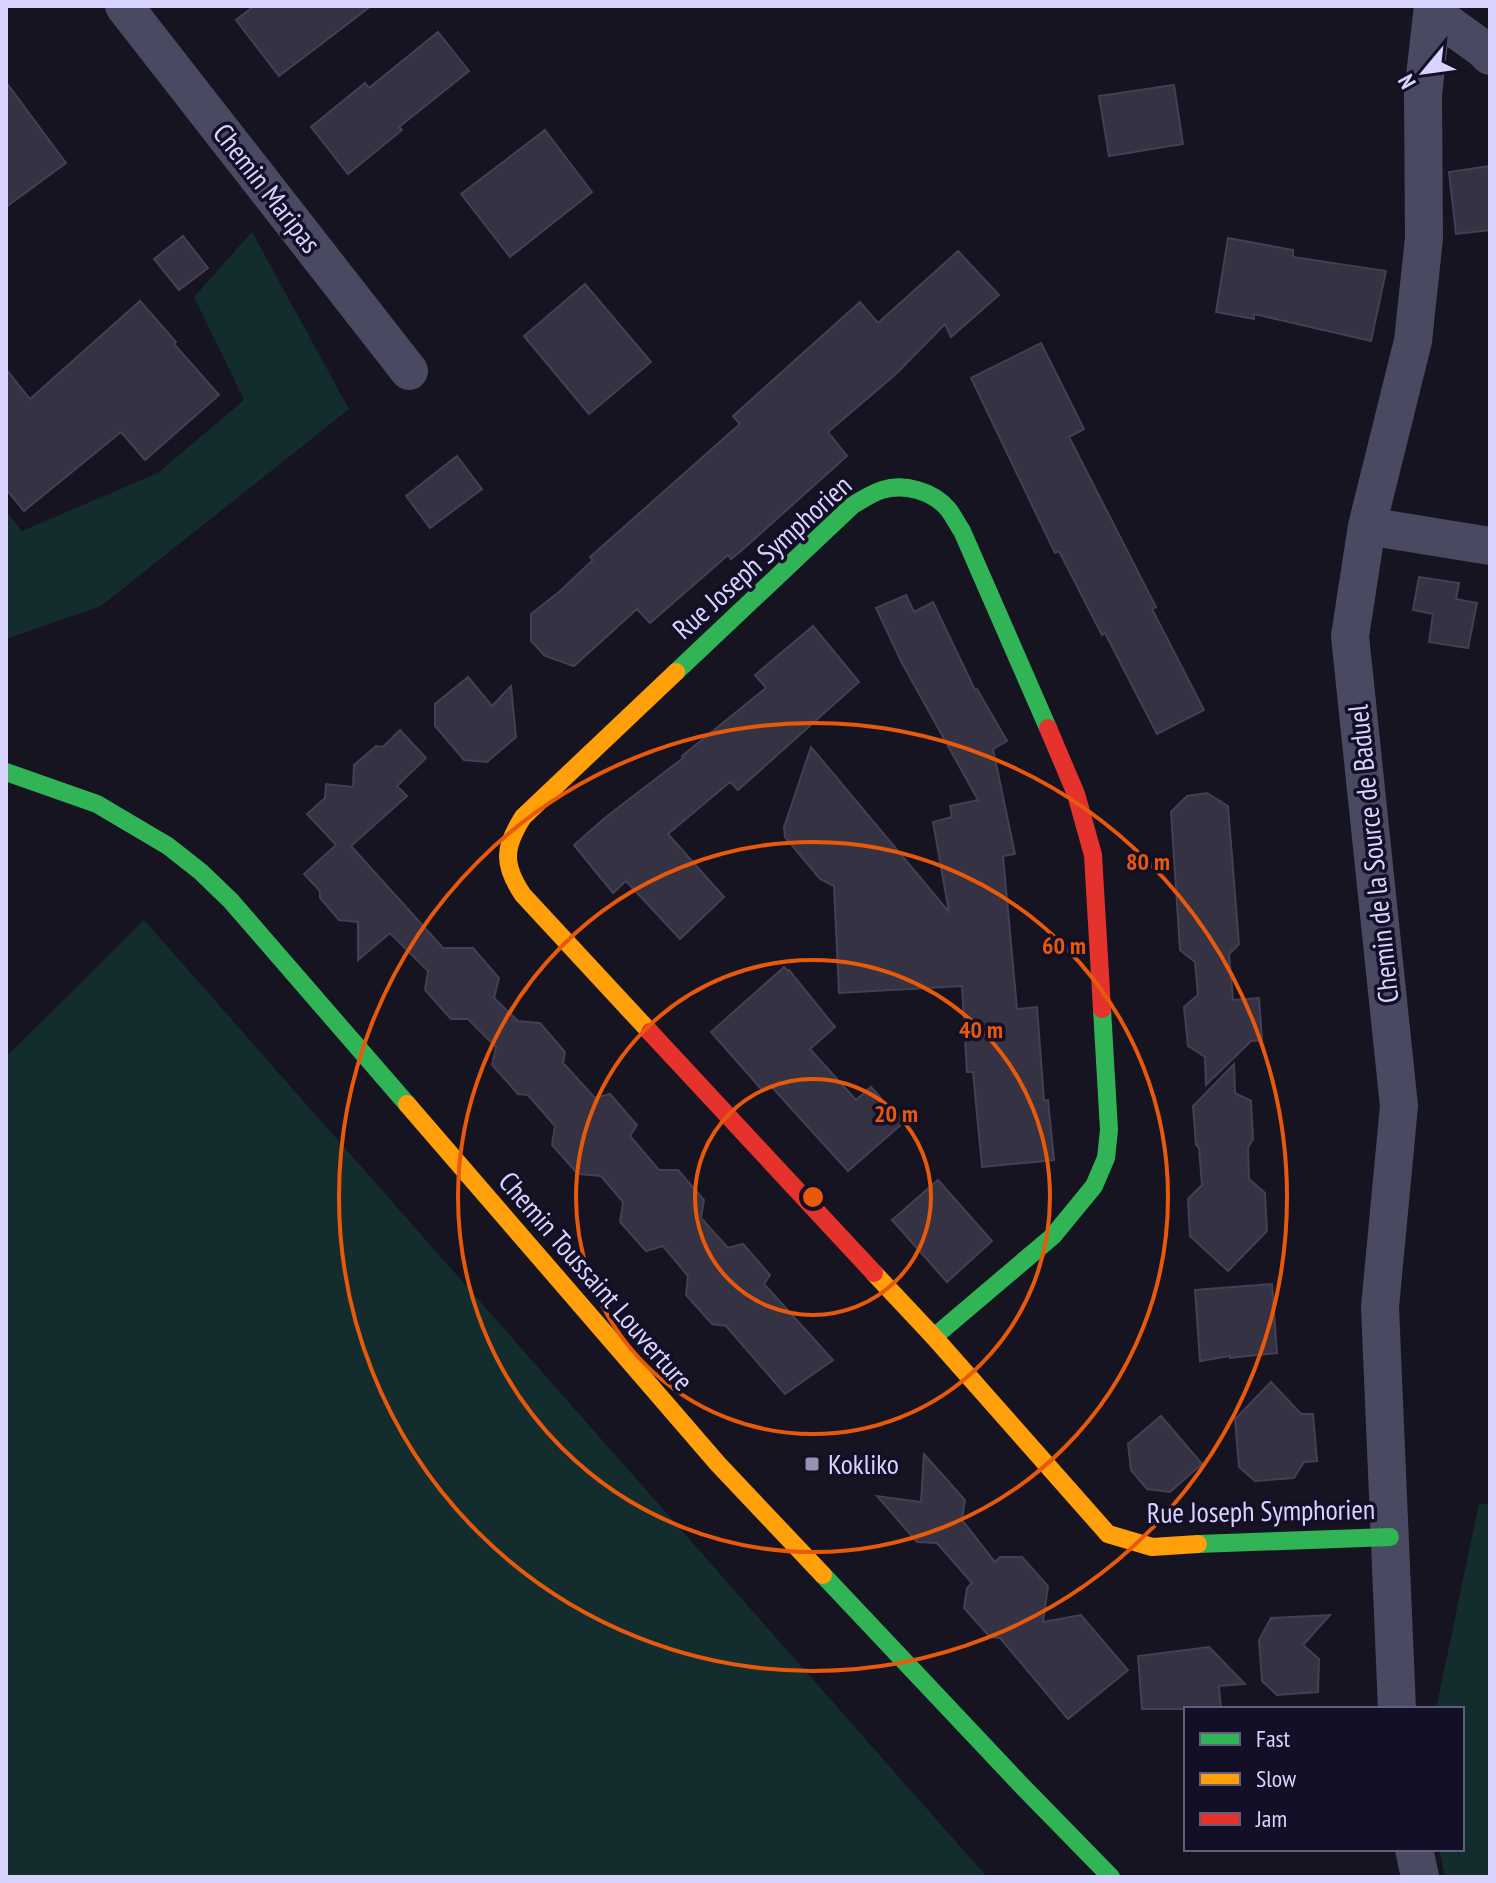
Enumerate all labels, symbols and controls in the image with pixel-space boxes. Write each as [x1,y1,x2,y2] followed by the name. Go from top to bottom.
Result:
[1384,32,1464,112] north arrow
[1391,70,1422,94] text: N
[205,115,330,260] street label: Chemin Maripas
[664,466,859,647] street label: Rue Joseph Symphorien
[1338,703,1407,1005] street label: Chemin de la Source de Baduel
[1126,846,1170,877] text: 80 m
[1042,930,1086,961] text: 60 m
[959,1014,1003,1045] text: 40 m
[874,1098,918,1129] text: 20 m
[491,1163,702,1398] street label: Chemin Toussaint Louverture
[799,1183,827,1211] centre of rings
[828,1445,899,1482] place label: Kokliko
[803,1455,821,1473] marker: Kokliko
[1147,1490,1375,1531] street label: Rue Joseph Symphorien
[1184,1707,1464,1851] legend
[1256,1723,1291,1754] text: Fast
[1256,1763,1297,1794] text: Slow
[1255,1803,1287,1834] text: Jam

